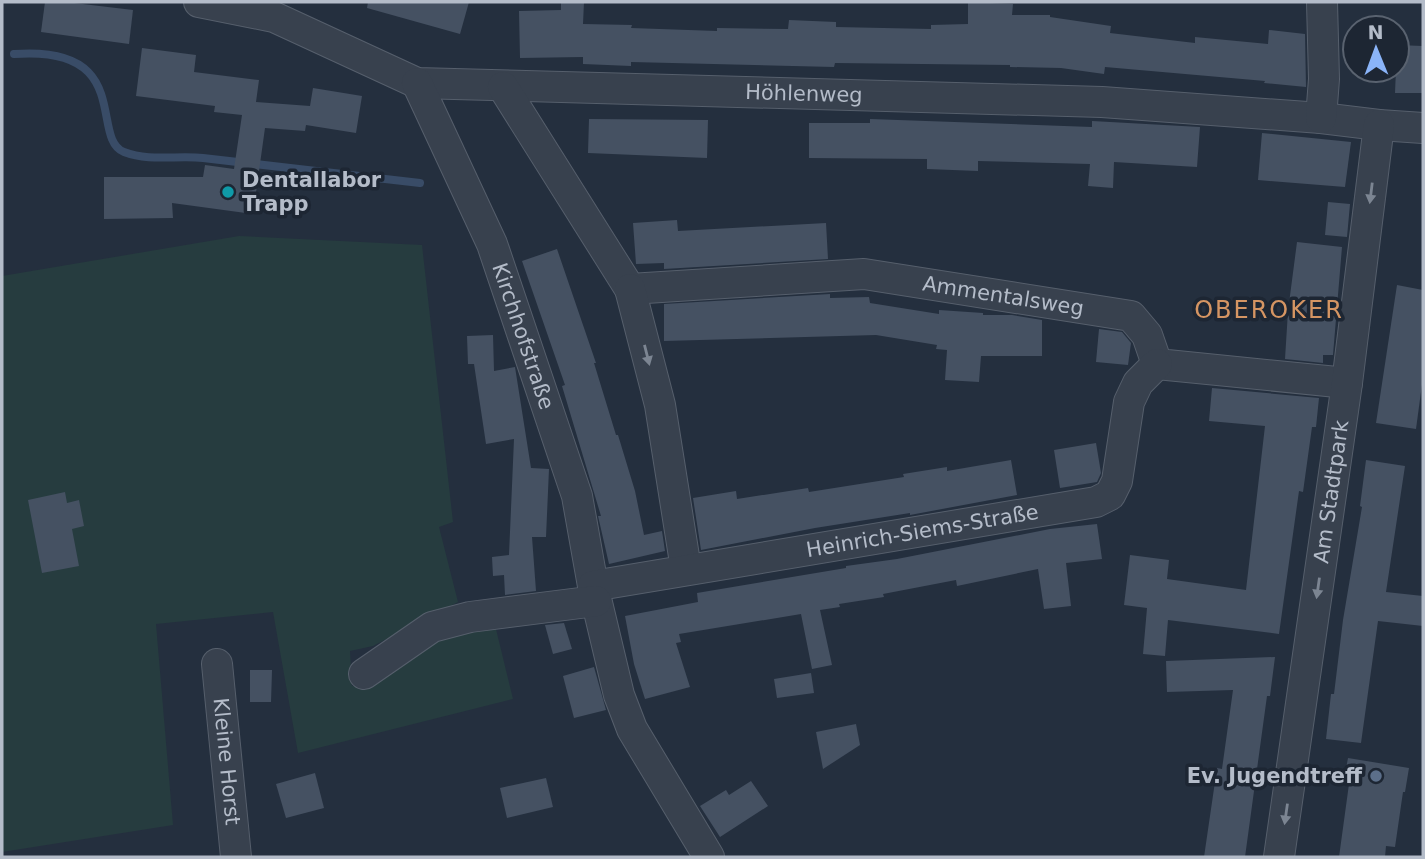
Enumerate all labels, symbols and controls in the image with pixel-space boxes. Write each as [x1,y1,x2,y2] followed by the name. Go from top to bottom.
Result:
[1341,14,1411,84] north arrow
[1368,21,1384,43] text: N
[745,80,863,107] street label: Höhlenweg
[242,168,382,216] place label: Dentallabor Trapp
[1365,182,1376,204] one-way arrow
[220,184,236,200] marker: Dentallabor Trapp
[487,260,559,413] street label: Kirchhofstraße
[921,271,1086,320] street label: Ammentalsweg
[1194,296,1344,324] district label: OBEROKER
[642,344,653,366] one-way arrow
[1309,418,1354,565] street label: Am Stadtpark
[804,500,1040,562] street label: Heinrich-Siems-Straße
[1312,578,1323,600] one-way arrow
[208,697,245,826] street label: Kleine Horst
[1187,764,1363,788] place label: Ev. Jugendtreff
[1368,768,1384,784] marker: Ev. Jugendtreff
[1280,803,1291,825] one-way arrow

